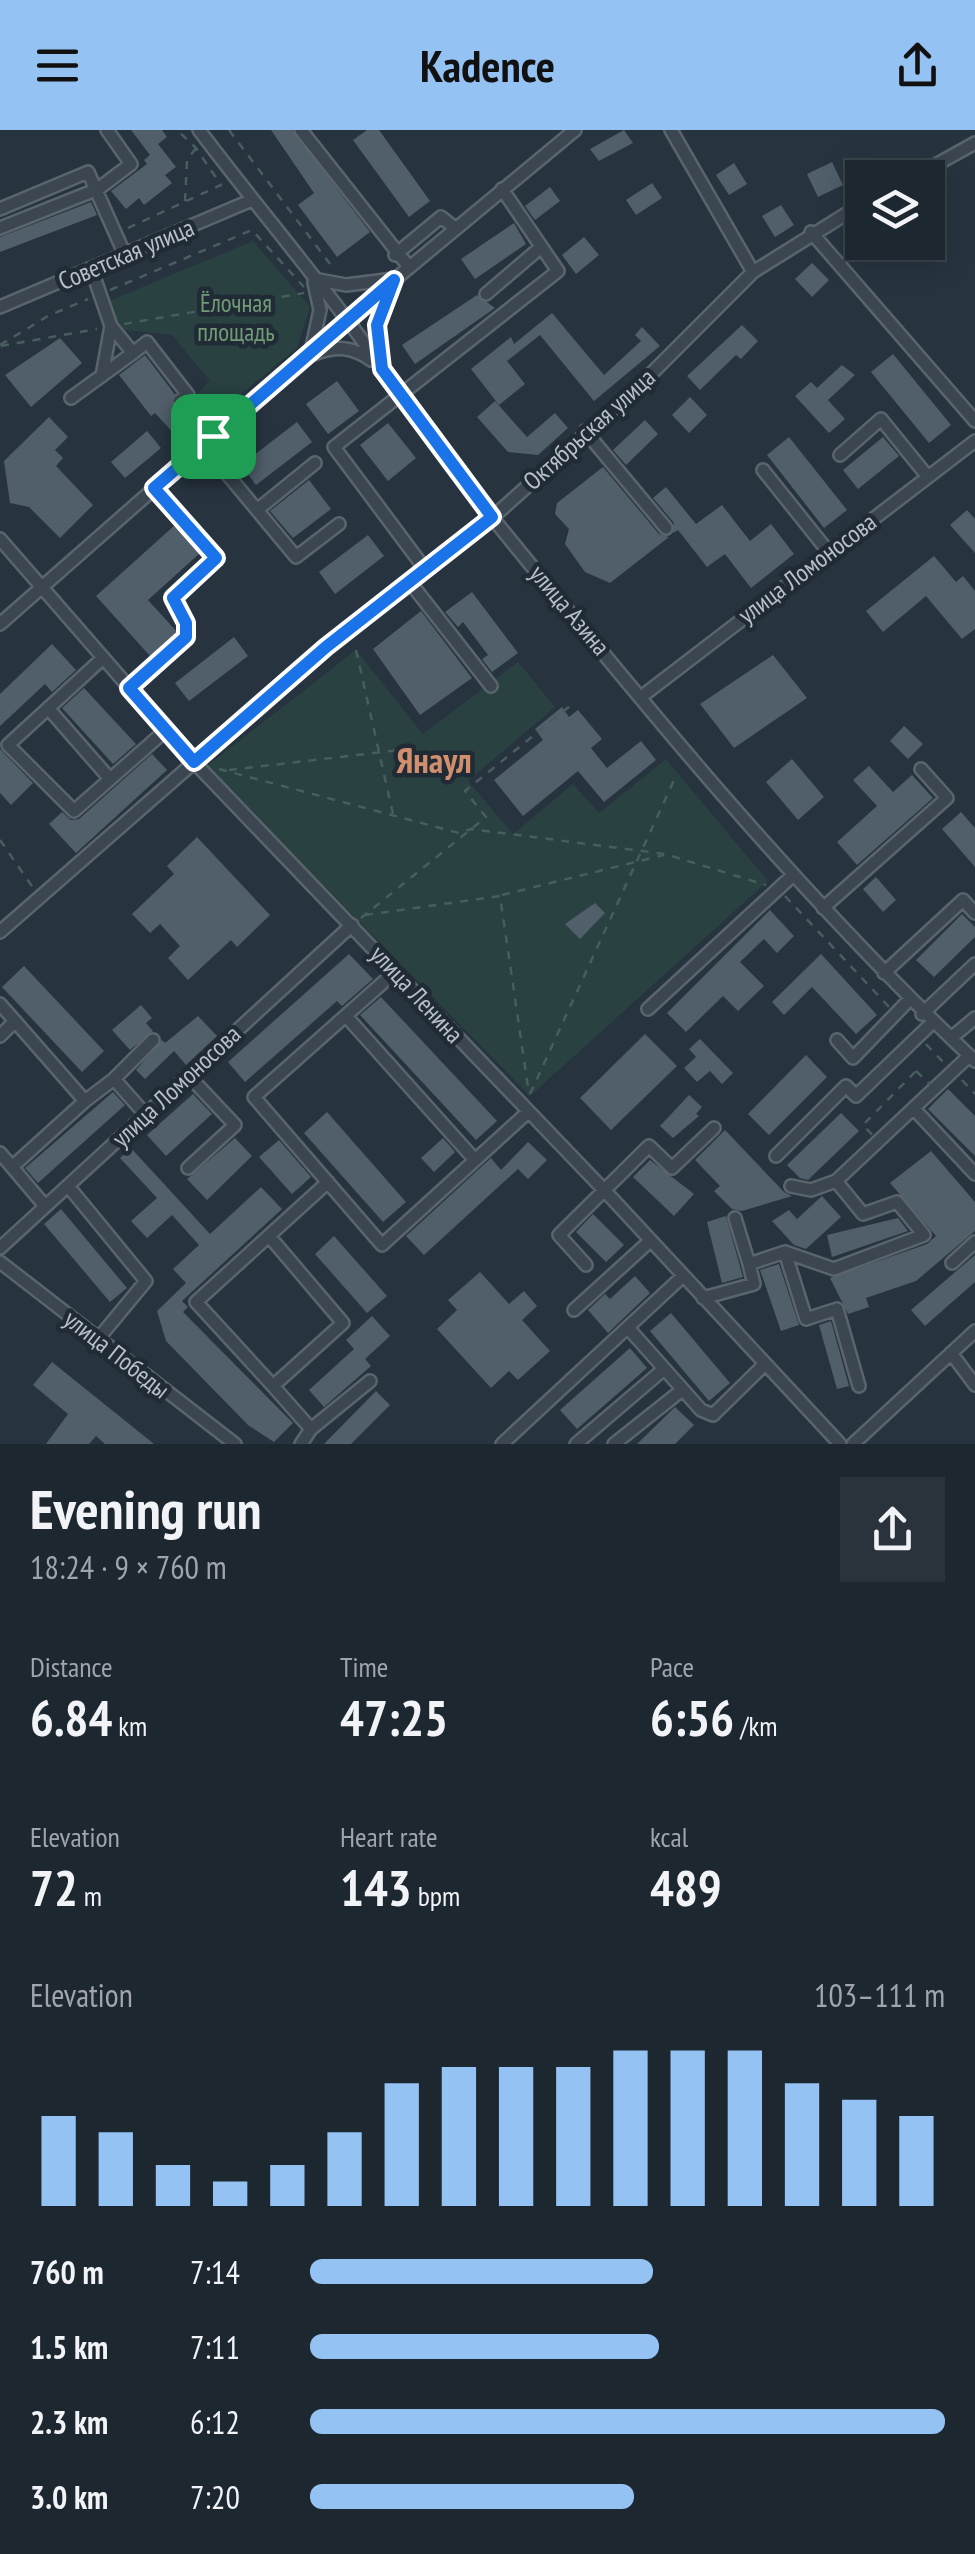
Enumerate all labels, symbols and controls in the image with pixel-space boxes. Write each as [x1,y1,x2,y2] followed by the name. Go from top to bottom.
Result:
[420,36,555,94] text: Kadence
[30,38,85,93] icon: menu
[890,38,945,93] icon: share
[845,160,945,260] map controls
[845,160,945,260] button: layers
[53,211,199,297] street label: Советская улица
[197,287,275,348] park label: Ёлочная площадь
[516,361,662,497] street label: Октябрьская улица
[171,394,256,479] pin
[186,409,241,464] icon: arrive
[732,506,882,630] street label: улица Ломоносова
[523,558,617,662] street label: улица Азина
[396,737,472,783] district label: Янаул
[364,938,470,1050] street label: улица Ленина
[105,1018,247,1154] street label: улица Ломоносова
[58,1303,176,1405] street label: улица Победы
[30,1473,262,1544] text: Evening run
[840,1477,945,1582] button: share
[30,1546,227,1588] text: 18:24 · 9 × 760 m
[30,1648,113,1685] text: Distance
[340,1648,388,1685] text: Time
[650,1648,694,1685] text: Pace
[30,1685,112,1750] text: 6.84
[340,1685,448,1750] text: 47:25
[650,1685,734,1750] text: 6:56
[112,1707,147,1744] text: km
[734,1707,778,1744] text: /km
[30,1818,120,1855] text: Elevation
[340,1818,438,1855] text: Heart rate
[650,1818,688,1855] text: kcal
[30,1855,78,1920] text: 72
[340,1855,412,1920] text: 143
[650,1855,722,1920] text: 489
[78,1877,102,1914] text: m
[412,1877,460,1914] text: bpm
[30,1974,133,2016] text: Elevation
[814,1974,945,2016] text: 103–111 m
[30,2251,104,2293] text: 760 m
[190,2251,240,2293] text: 7:14
[30,2326,108,2368] text: 1.5 km
[190,2326,240,2368] text: 7:11
[30,2401,108,2443] text: 2.3 km
[190,2401,240,2443] text: 6:12
[30,2476,108,2518] text: 3.0 km
[190,2476,240,2518] text: 7:20

